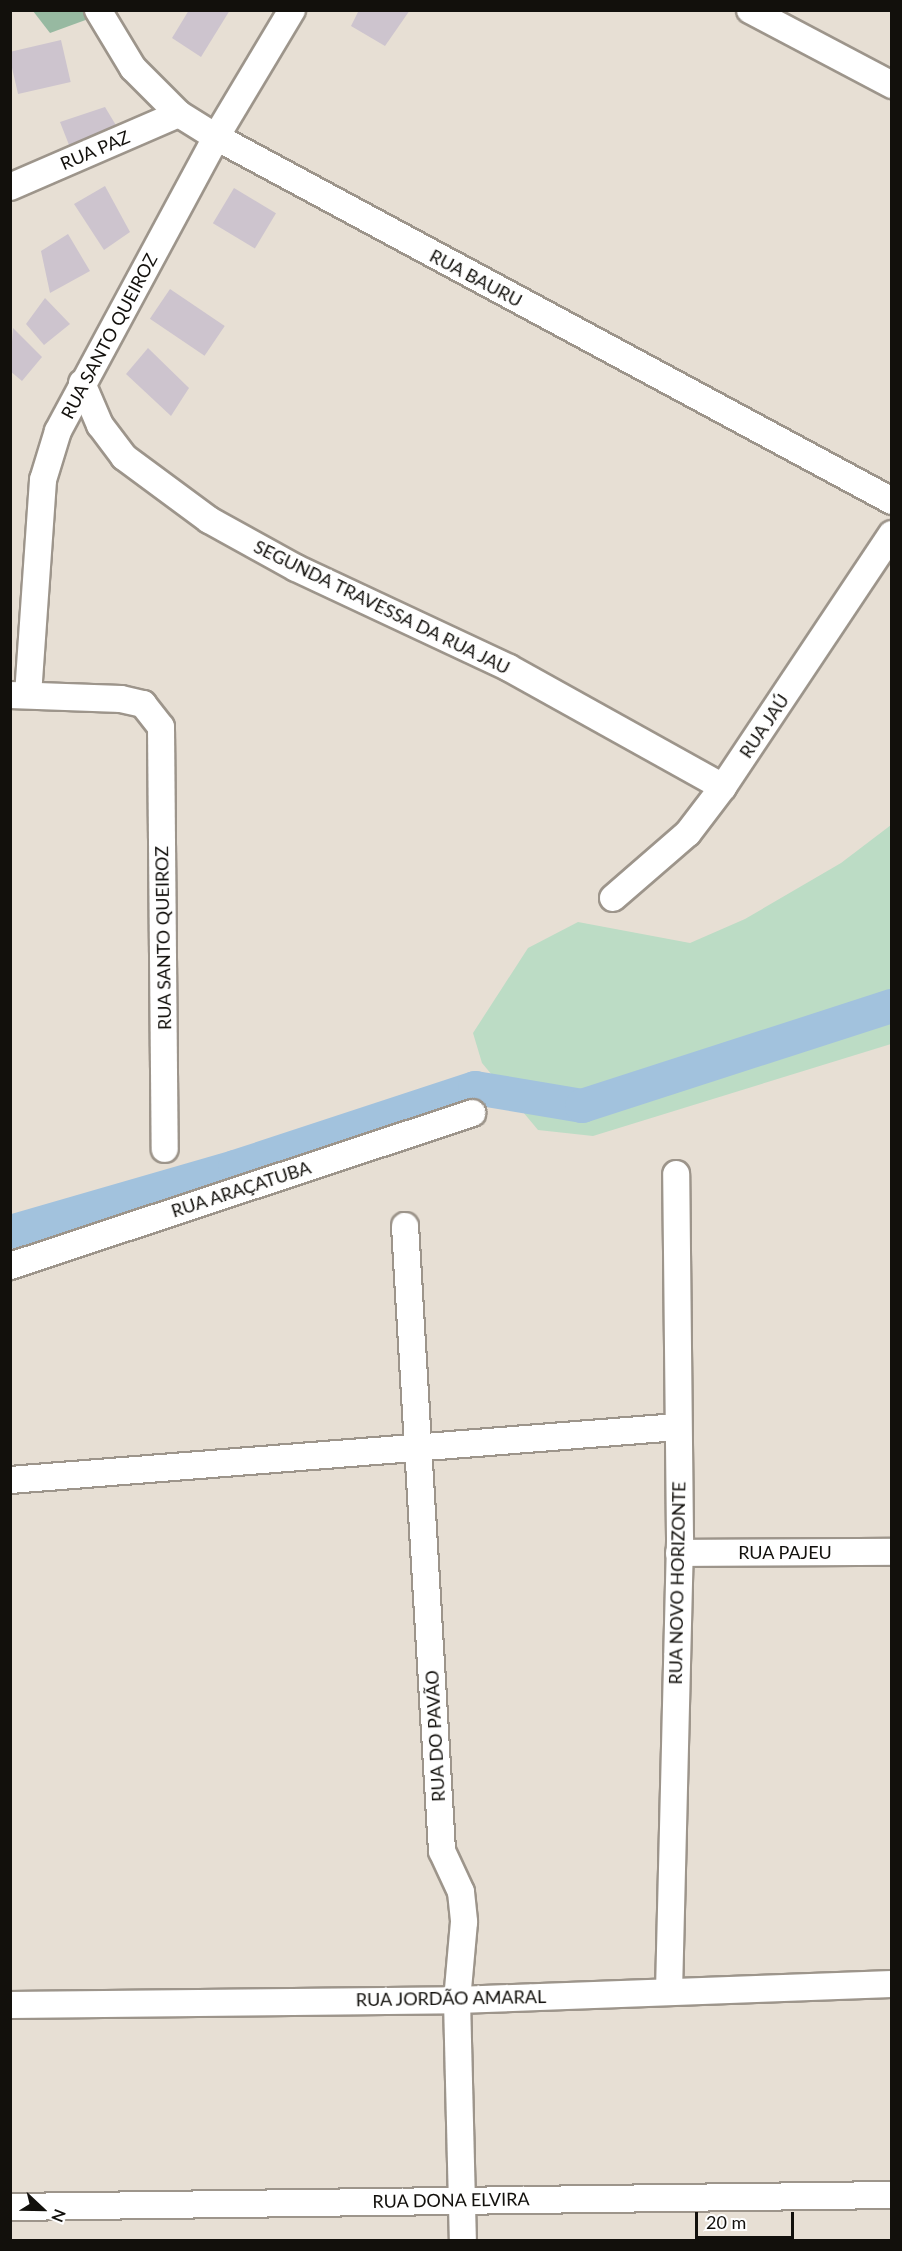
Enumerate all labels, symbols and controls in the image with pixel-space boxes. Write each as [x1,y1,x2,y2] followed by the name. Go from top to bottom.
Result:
[57,126,133,174] street label: RUA PAZ
[426,245,526,311] street label: RUA BAURU
[56,249,162,423] street label: RUA SANTO QUEIROZ
[249,535,515,679] street label: SEGUNDA TRAVESSA DA RUA JAU
[734,689,794,763] street label: RUA JAÚ
[151,845,175,1031] street label: RUA SANTO QUEIROZ
[168,1156,314,1222] street label: RUA ARAÇATUBA
[664,1481,690,1685] street label: RUA NOVO HORIZONTE
[738,1541,832,1563] street label: RUA PAJEU
[421,1669,449,1803] street label: RUA DO PAVÃO
[355,1986,547,2010] street label: RUA JORDÃO AMARAL
[12,2179,72,2239] north arrow
[372,2188,530,2212] street label: RUA DONA ELVIRA
[698,2200,797,2238] scale bar
[48,2207,70,2225] text: N
[706,2211,746,2233] text: 20 m

